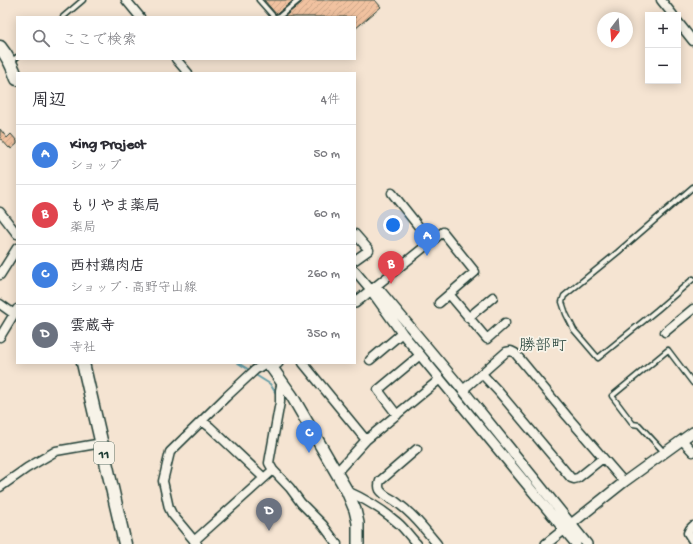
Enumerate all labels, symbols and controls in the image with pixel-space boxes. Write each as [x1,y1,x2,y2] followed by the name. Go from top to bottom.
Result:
[597,12,633,48] north arrow
[645,12,681,84] map controls
[645,12,681,48] button: +
[16,16,356,60] search box
[30,27,52,49] icon: search
[62,32,137,50] text: ここで検索
[645,48,681,84] button: −
[32,92,66,112] text: 周辺
[321,93,340,108] text: 4件
[70,136,145,154] text: King Project
[41,147,49,162] text: A
[313,147,340,162] text: 50 m
[70,159,121,174] text: ショップ
[70,198,160,216] text: もりやま薬局
[42,207,48,222] text: B
[314,207,340,222] text: 60 m
[383,215,403,235] your location
[70,221,96,236] text: 薬局
[414,223,440,256] pin: A
[378,251,404,284] pin: B
[70,258,145,276] text: 西村鶏肉店
[41,267,49,282] text: C
[307,267,340,282] text: 260 m
[70,281,197,296] text: ショップ · 高野守山線
[70,318,115,336] text: 雲蔵寺
[41,327,49,342] text: D
[307,327,340,342] text: 350 m
[519,337,567,357] district label: 勝部町
[70,341,96,356] text: 寺社
[296,420,322,453] pin: C
[94,442,114,464] road number: 11
[256,498,282,531] pin: D

